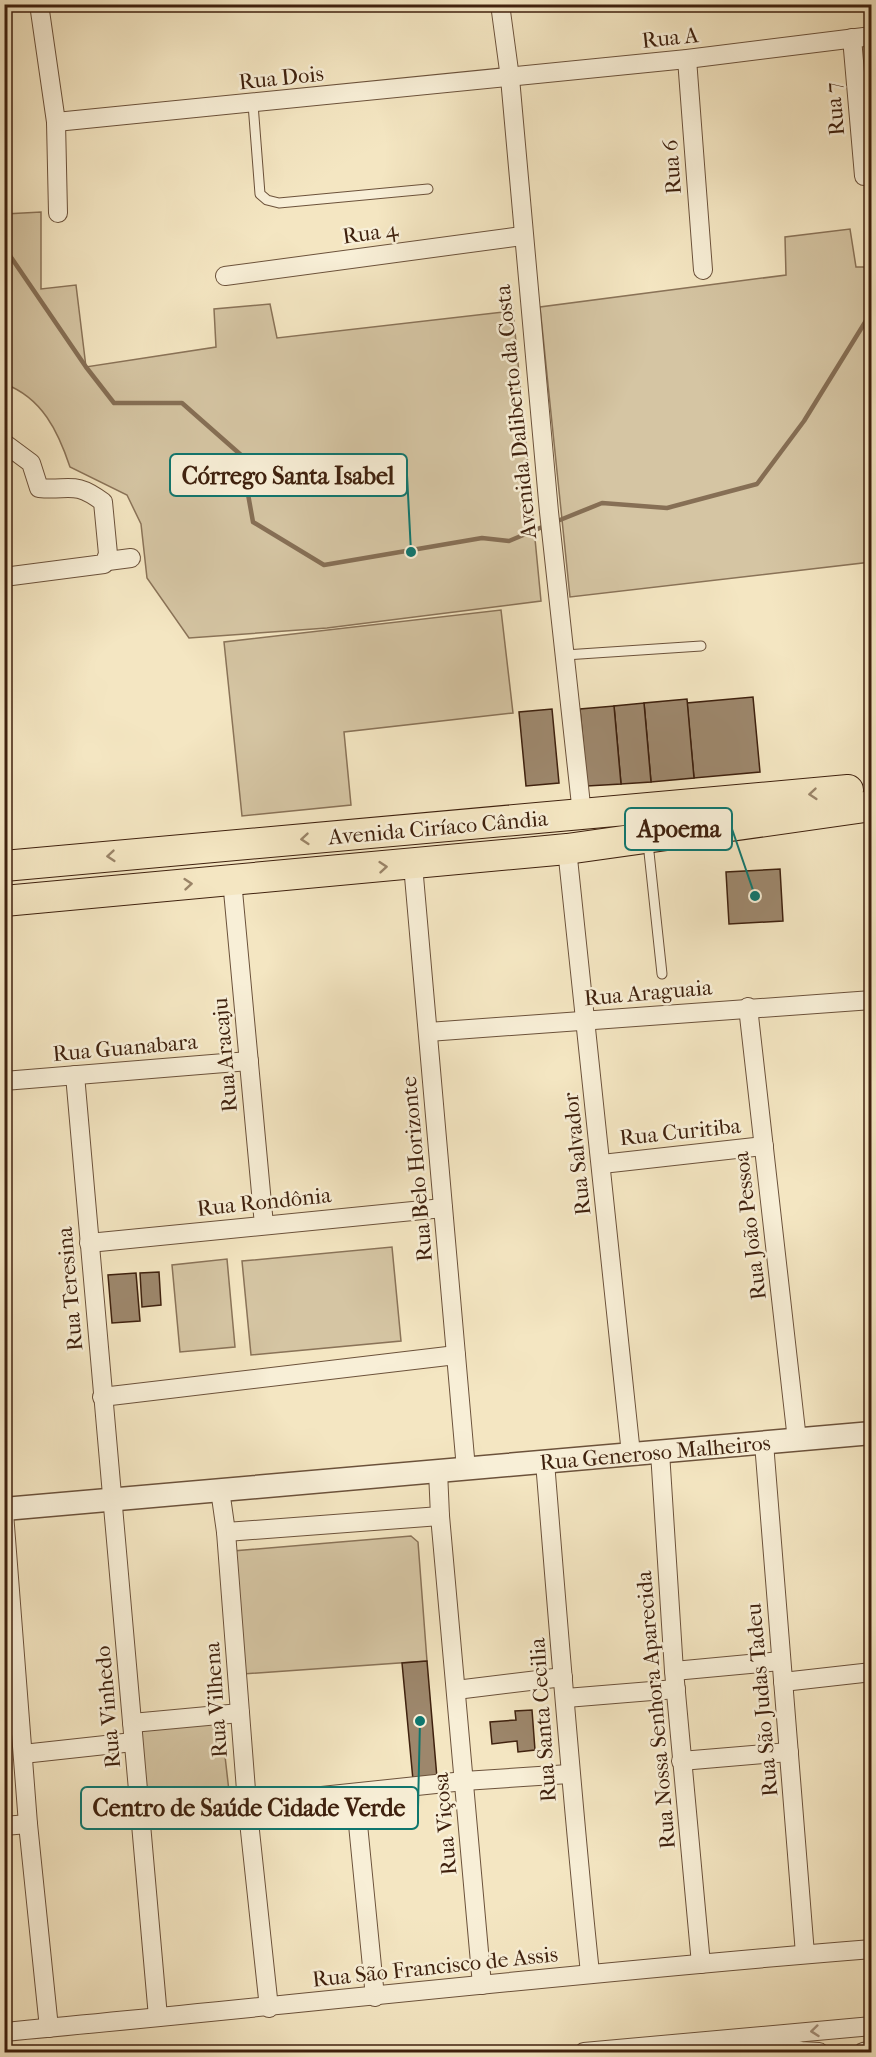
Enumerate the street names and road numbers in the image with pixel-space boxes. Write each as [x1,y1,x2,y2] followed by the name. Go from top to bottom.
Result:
[640,22,701,54] street label: Rua A
[237,61,325,95] street label: Rua Dois
[820,81,850,137] street label: Rua 7
[657,139,687,195] street label: Rua 6
[341,216,401,250] street label: Rua 4
[490,283,542,541] street label: Avenida Daliberto da Costa
[326,805,550,851] street label: Avenida Ciríaco Cândia
[583,974,714,1012] street label: Rua Araguaia
[207,996,243,1113] street label: Rua Aracaju
[52,1029,199,1067] street label: Rua Guanabara
[396,1075,438,1263] street label: Rua Belo Horizonte
[558,1090,596,1217] street label: Rua Salvador
[618,1113,743,1151] street label: Rua Curitiba
[728,1149,772,1302] street label: Rua João Pessoa
[196,1182,333,1222] street label: Rua Rondônia
[52,1225,88,1352] street label: Rua Teresina
[538,1430,772,1476] street label: Rua Generoso Malheiros
[631,1569,681,1850] street label: Rua Nossa Senhora Aparecida
[741,1602,783,1798] street label: Rua São Judas Tadeu
[524,1636,562,1803] street label: Rua Santa Cecilia
[199,1640,233,1759] street label: Rua Vilhena
[90,1645,126,1769] street label: Rua Vinhedo
[427,1771,462,1876] street label: Rua Viçosa
[311,1941,559,1993] street label: Rua São Francisco de Assis

